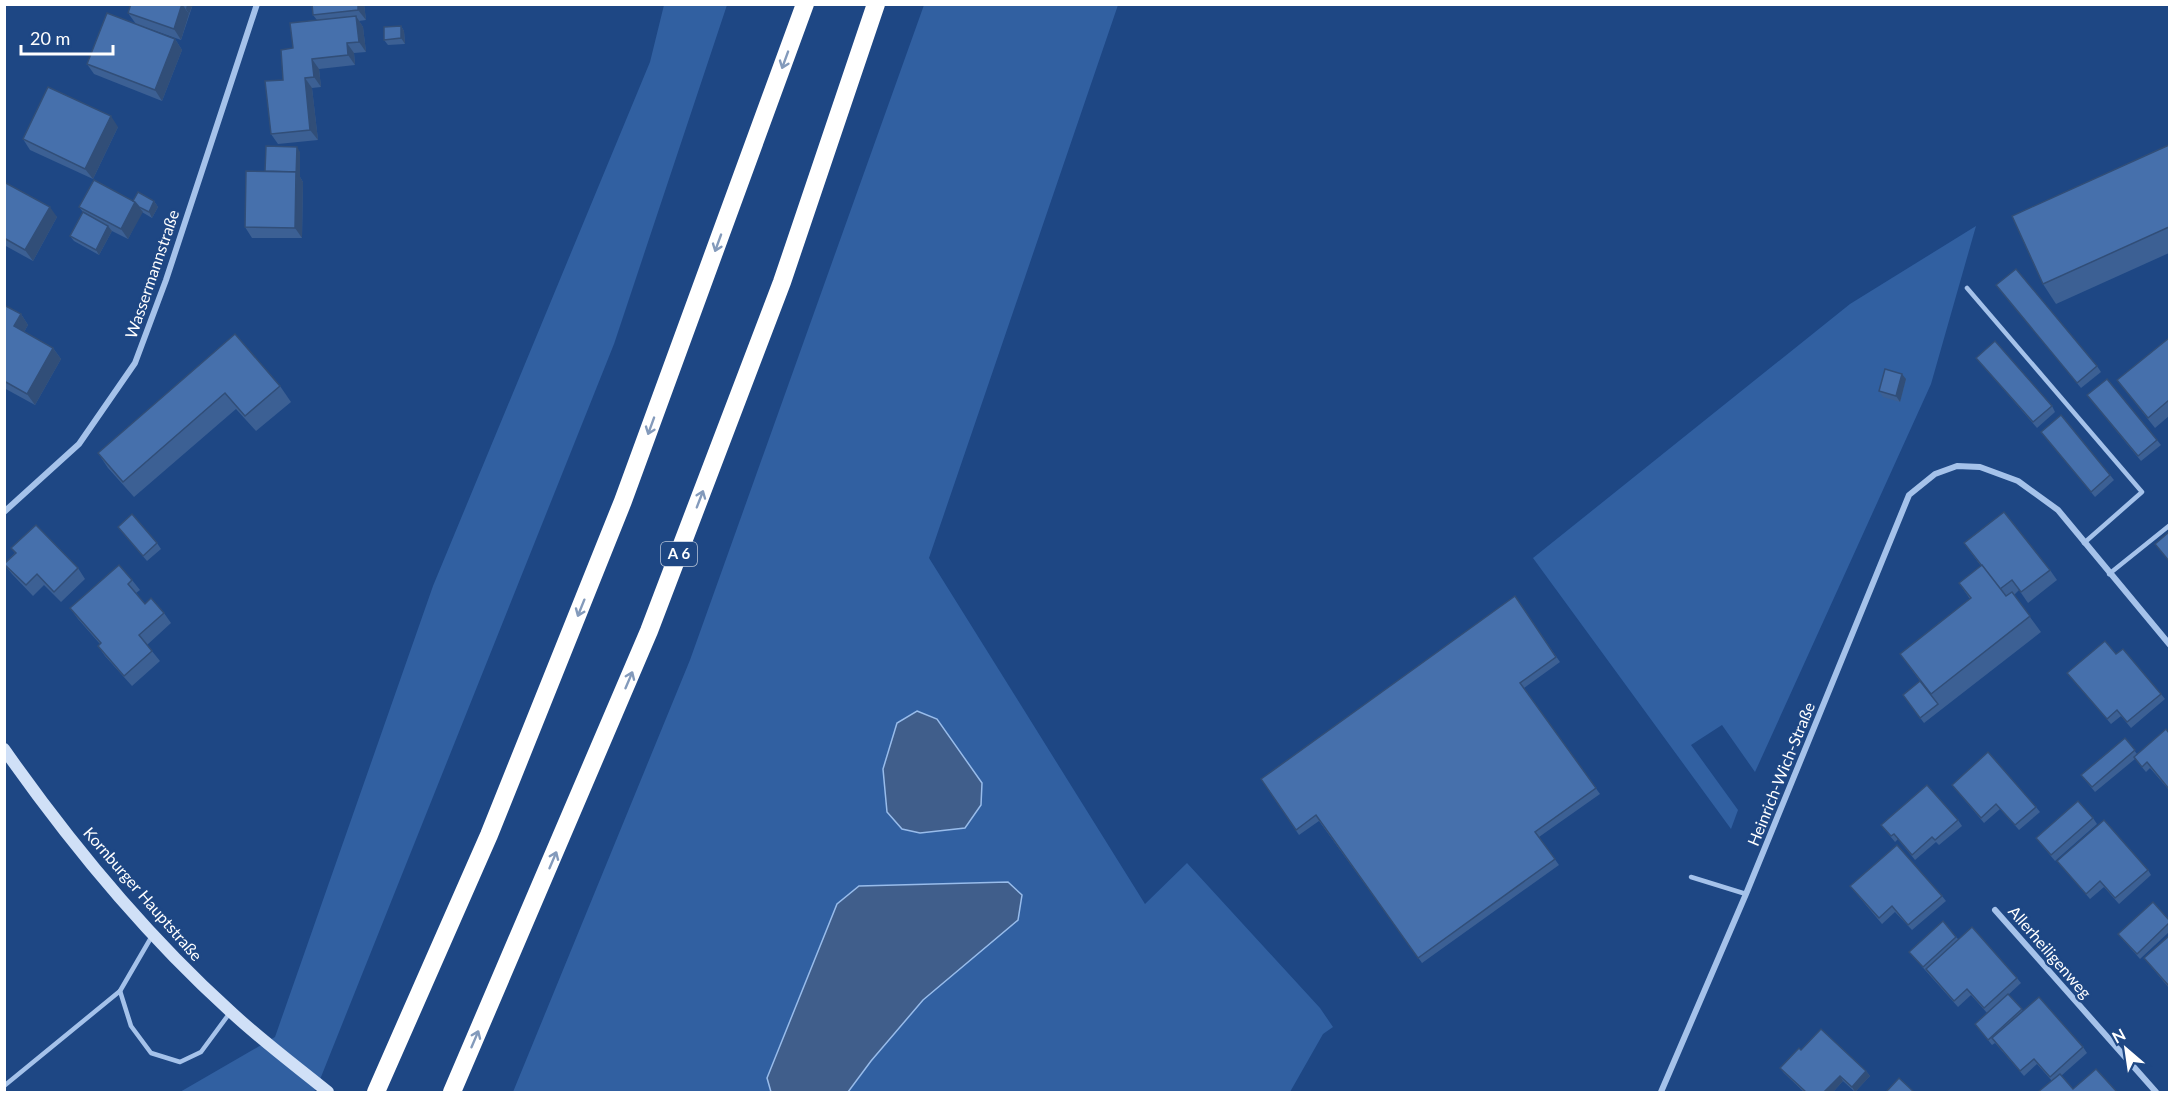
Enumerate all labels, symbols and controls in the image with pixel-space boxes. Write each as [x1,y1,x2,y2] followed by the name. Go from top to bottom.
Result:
[21,18,112,56] scale bar
[30,27,70,49] text: 20 m
[779,50,790,68] one-way arrow
[121,207,182,341] street label: Wassermannstraße
[712,233,723,251] one-way arrow
[644,416,655,435] one-way arrow
[695,490,706,508] one-way arrow
[661,542,697,566] road number: A 6
[574,598,585,616] one-way arrow
[624,672,635,690] one-way arrow
[1743,699,1818,848] street label: Heinrich-Wich-Straße
[80,823,207,964] street label: Kornburger Hauptstraße
[548,851,559,870] one-way arrow
[2005,902,2096,1002] street label: Allerheiligenweg
[2096,1019,2156,1079] north arrow
[2108,1024,2128,1047] text: N
[470,1030,482,1048] one-way arrow

